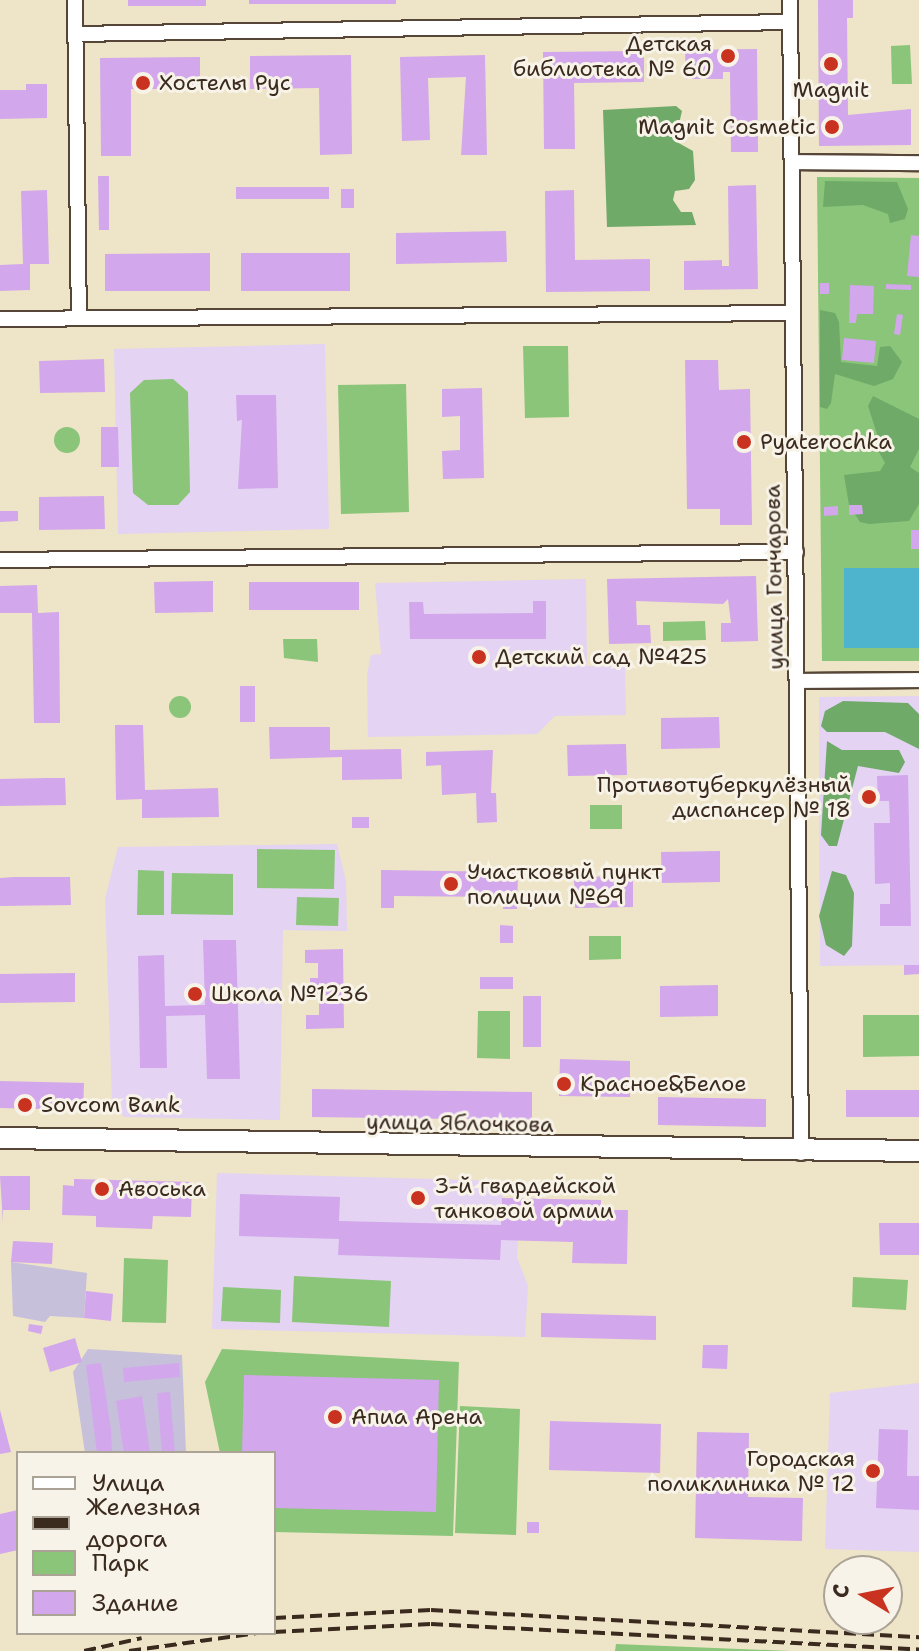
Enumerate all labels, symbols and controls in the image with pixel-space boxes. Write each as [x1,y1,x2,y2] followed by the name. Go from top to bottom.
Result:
[513,30,712,82] place label: Детская библиотека № 60
[719,47,737,65] marker: Детская библиотека № 60
[822,55,840,73] marker: Magnit
[159,70,291,96] place label: Хостелы Рус
[134,74,152,92] marker: Хостелы Рус
[793,77,869,103] place label: Magnit
[638,114,816,140] place label: Magnit Cosmetic
[823,118,841,136] marker: Magnit Cosmetic
[760,429,892,455] place label: Pyaterochka
[735,433,753,451] marker: Pyaterochka
[759,484,789,670] street label: улица Гончарова
[495,644,707,670] place label: Детский сад №425
[470,648,488,666] marker: Детский сад №425
[597,771,851,822] place label: Противотуберкулёзный диспансер № 18
[858,786,880,808] marker: Противотуберкулёзный диспансер № 18
[467,858,663,910] place label: Участковый пункт полиции №69
[442,875,460,893] marker: Участковый пункт полиции №69
[211,981,369,1007] place label: Школа №1236
[186,985,204,1003] marker: Школа №1236
[580,1071,747,1097] place label: Красное&Белое
[555,1075,573,1093] marker: Красное&Белое
[41,1092,180,1118] place label: Sovcom Bank
[16,1096,34,1114] marker: Sovcom Bank
[366,1108,554,1138] street label: улица Яблочкова
[434,1172,616,1224] place label: 3-й гвардейской танковой армии
[118,1176,206,1202] place label: Авоська
[93,1180,111,1198] marker: Авоська
[409,1189,427,1207] marker: 3-й гвардейской танковой армии
[351,1404,482,1430] place label: Апиа Арена
[326,1408,344,1426] marker: Апиа Арена
[647,1445,855,1496] place label: Городская поликлиника № 12
[16,1451,276,1635] legend
[862,1460,884,1482] marker: Городская поликлиника № 12
[92,1467,165,1499] text: Улица
[86,1491,201,1555] text: Железная дорога
[92,1547,149,1579] text: Парк
[823,1555,903,1635] north arrow
[825,1582,856,1600] text: С
[92,1587,179,1619] text: Здание

